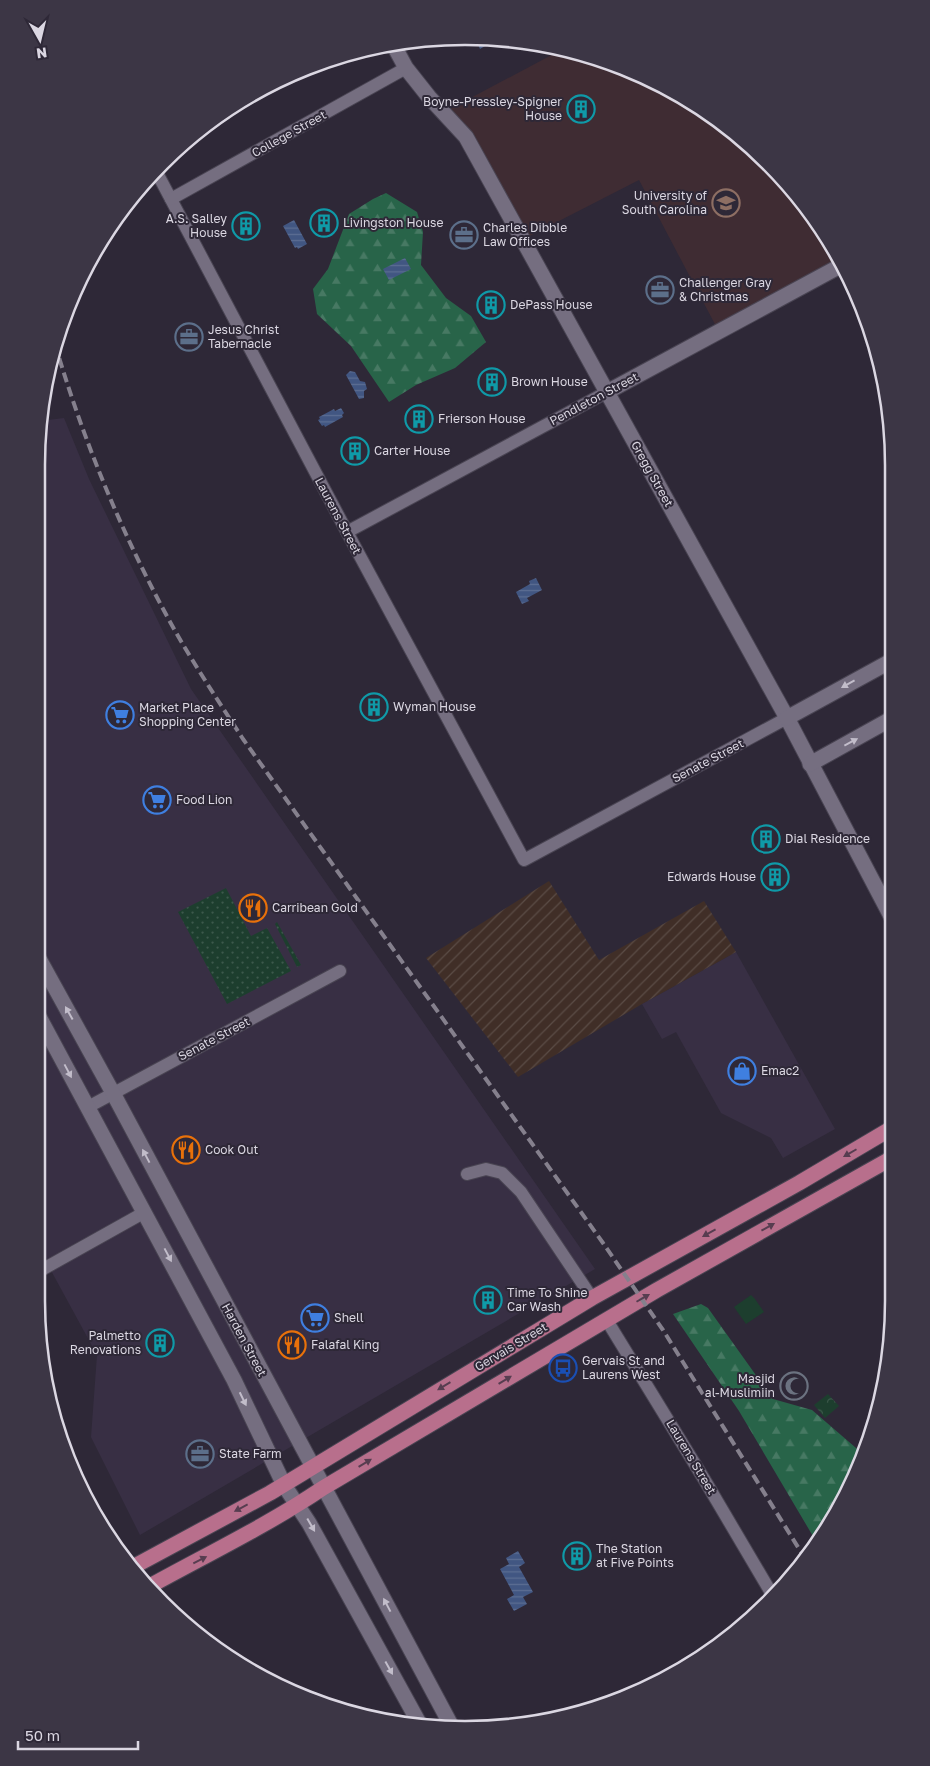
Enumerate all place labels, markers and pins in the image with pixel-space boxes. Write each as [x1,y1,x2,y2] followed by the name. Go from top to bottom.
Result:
[423,94,562,123] place label: Boyne-Pressley-Spigner House
[566,94,596,124] building icon: Boyne-Pressley-Spigner House
[622,188,708,217] place label: University of South Carolina
[711,188,741,218] school or university icon: University of South Carolina
[309,208,339,238] building icon: Livingston House
[166,211,227,240] place label: A.S. Salley House
[231,211,261,241] building icon: A.S. Salley House
[343,215,443,230] place label: Livingston House
[449,220,479,250] office icon: Charles Dibble Law Offices
[483,220,567,249] place label: Charles Dibble Law Offices
[645,275,675,305] office icon: Challenger Gray & Christmas
[679,275,772,304] place label: Challenger Gray & Christmas
[476,290,506,320] building icon: DePass House
[510,297,593,312] place label: DePass House
[174,322,204,352] office icon: Jesus Christ Tabernacle
[208,322,279,351] place label: Jesus Christ Tabernacle
[477,367,507,397] building icon: Brown House
[511,374,588,389] place label: Brown House
[404,404,434,434] building icon: Frierson House
[438,411,526,426] place label: Frierson House
[340,436,370,466] building icon: Carter House
[374,443,450,458] place label: Carter House
[359,692,389,722] building icon: Wyman House
[393,699,476,714] place label: Wyman House
[105,700,135,730] supermarket icon: Market Place Shopping Center
[139,700,236,729] place label: Market Place Shopping Center
[142,785,172,815] supermarket icon: Food Lion
[176,792,232,807] place label: Food Lion
[751,824,781,854] building icon: Dial Residence
[785,831,870,846] place label: Dial Residence
[760,862,790,892] building icon: Edwards House
[667,869,756,884] place label: Edwards House
[238,893,268,923] restaurant icon: Carribean Gold
[272,900,358,915] place label: Carribean Gold
[727,1056,757,1086] shop icon: Emac2
[761,1063,799,1078] place label: Emac2
[171,1135,201,1165] restaurant icon: Cook Out
[205,1142,258,1157] place label: Cook Out
[473,1285,503,1315] building icon: Time To Shine Car Wash
[507,1285,587,1314] place label: Time To Shine Car Wash
[300,1303,330,1333] supermarket icon: Shell
[334,1310,364,1325] place label: Shell
[70,1328,141,1357] place label: Palmetto Renovations
[145,1328,175,1358] building icon: Palmetto Renovations
[277,1330,307,1360] restaurant icon: Falafal King
[311,1337,379,1352] place label: Falafal King
[548,1353,578,1383] bus stop icon: Gervais St and Laurens West
[582,1353,665,1382] place label: Gervais St and Laurens West
[705,1371,775,1400] place label: Masjid al-Muslimiin
[779,1371,809,1401] mosque icon: Masjid al-Muslimiin
[185,1439,215,1469] office icon: State Farm
[219,1446,282,1461] place label: State Farm
[562,1541,592,1571] building icon: The Station at Five Points
[596,1541,674,1570] place label: The Station at Five Points

